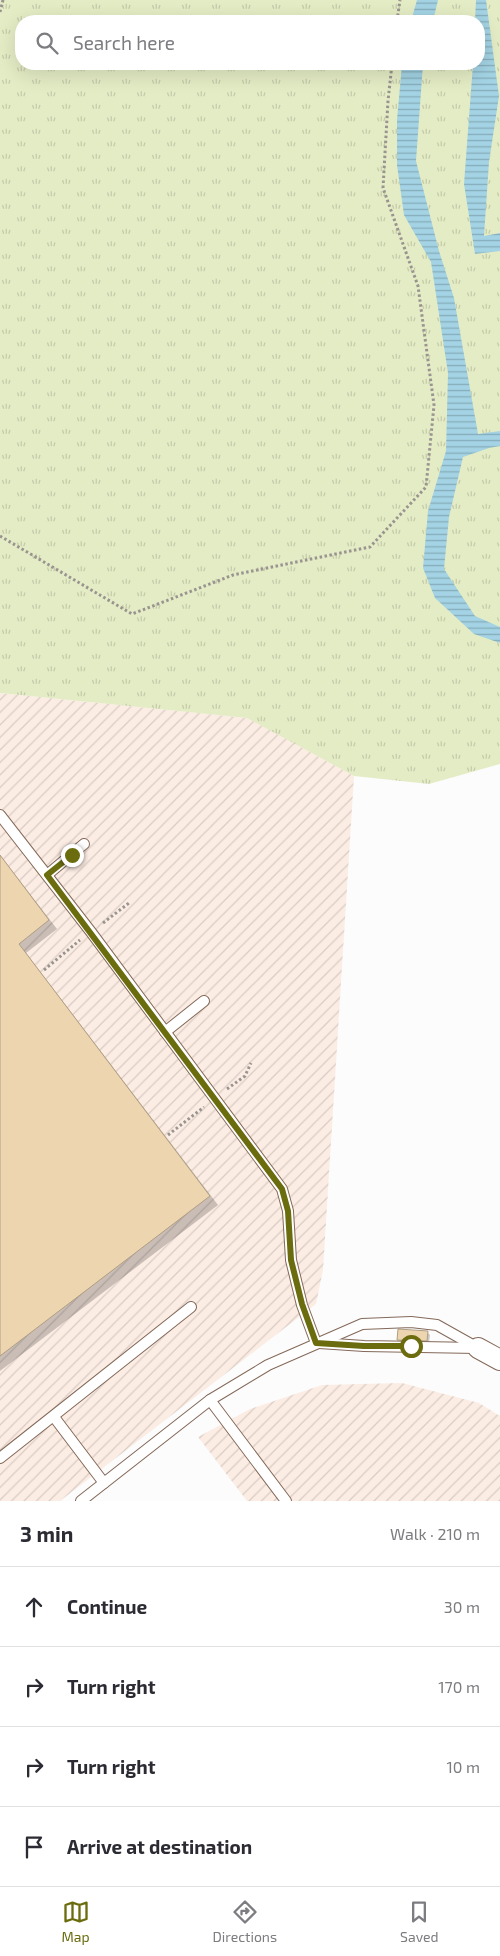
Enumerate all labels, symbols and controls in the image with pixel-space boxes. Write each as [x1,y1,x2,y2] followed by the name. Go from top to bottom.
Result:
[15,15,485,70] search box
[33,29,61,57] icon: search
[73,31,175,54] text: Search here
[61,844,84,867] route end
[400,1335,423,1358] route start
[20,1521,73,1546] text: 3 min
[390,1524,480,1543] text: Walk · 210 m
[20,1593,48,1621] icon: ahead
[67,1595,147,1618] text: Continue
[444,1597,480,1616] text: 30 m
[20,1673,48,1701] icon: right
[67,1675,155,1698] text: Turn right
[438,1677,480,1696] text: 170 m
[20,1753,48,1781] icon: right
[67,1755,155,1778] text: Turn right
[446,1757,480,1776] text: 10 m
[20,1833,48,1861] icon: arrive
[67,1835,252,1858] text: Arrive at destination
[61,1898,90,1945] tab: Map
[213,1898,277,1945] tab: Directions
[400,1898,439,1945] tab: Saved

